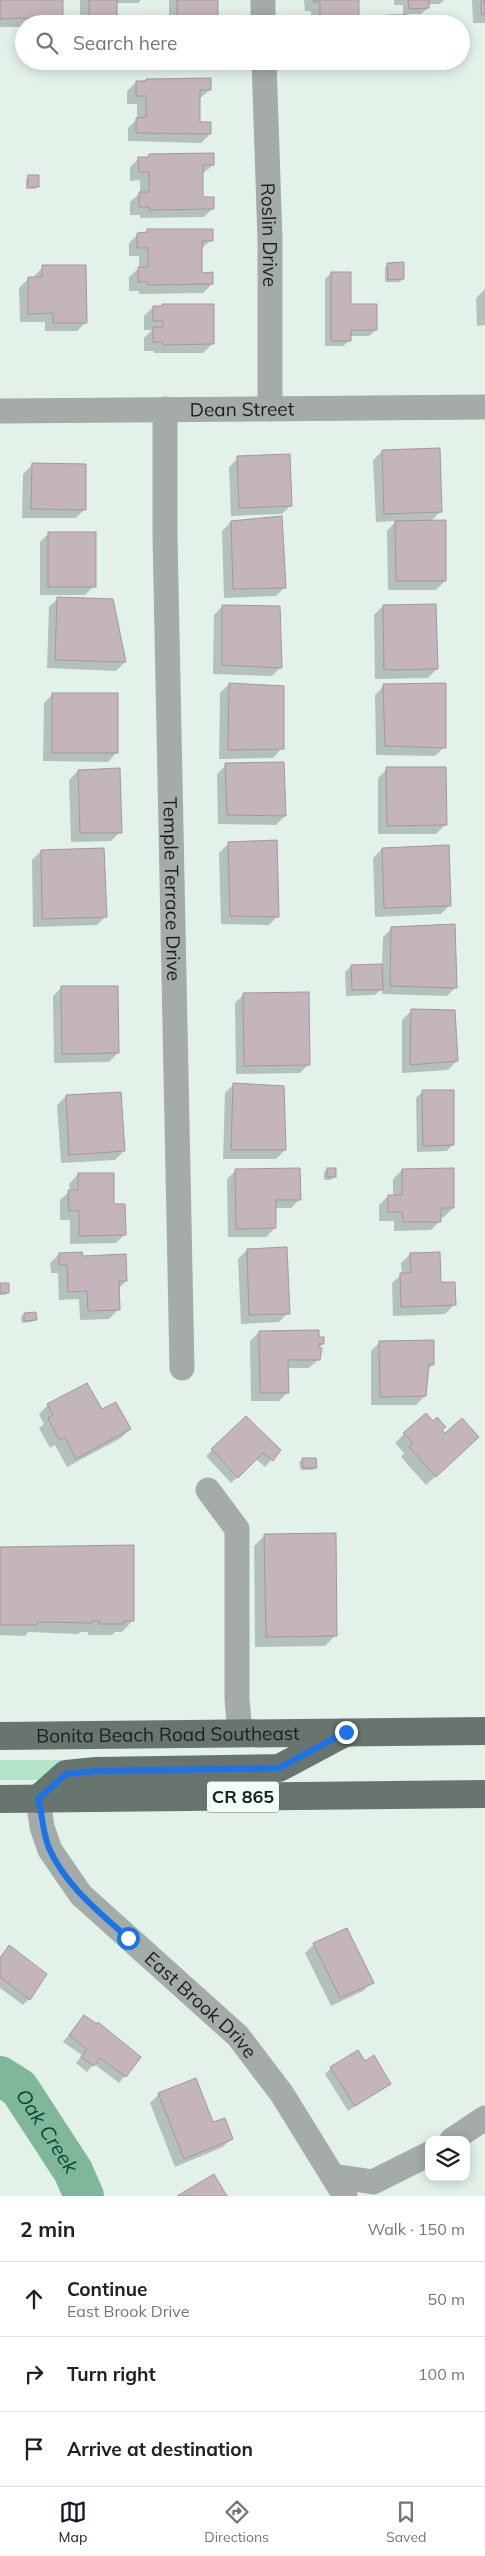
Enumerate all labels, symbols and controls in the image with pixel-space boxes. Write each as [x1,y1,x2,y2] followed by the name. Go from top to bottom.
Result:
[15,15,470,70] search box
[33,29,61,57] icon: search
[73,31,177,55] text: Search here
[256,182,282,287] street label: Roslin Drive
[190,397,295,421] street label: Dean Street
[158,797,186,981] street label: Temple Terrace Drive
[36,1721,300,1748] street label: Bonita Beach Road Southeast
[335,1721,358,1744] route end
[207,1781,279,1812] road number: CR 865
[117,1927,140,1950] route start
[140,1946,262,2063] street label: East Brook Drive
[11,2084,85,2179] water label: Oak Creek
[425,2136,470,2181] map controls
[425,2136,470,2181] button: layers
[20,2216,75,2242] text: 2 min
[367,2219,465,2239] text: Walk · 150 m
[67,2277,147,2301] text: Continue
[20,2285,48,2313] icon: ahead
[428,2289,465,2309] text: 50 m
[67,2301,189,2321] text: East Brook Drive
[20,2360,48,2388] icon: right
[67,2362,156,2386] text: Turn right
[418,2364,465,2384] text: 100 m
[20,2435,48,2463] icon: arrive
[67,2437,253,2461] text: Arrive at destination
[59,2498,87,2546] tab: Map
[204,2498,269,2546] tab: Directions
[386,2498,426,2546] tab: Saved

